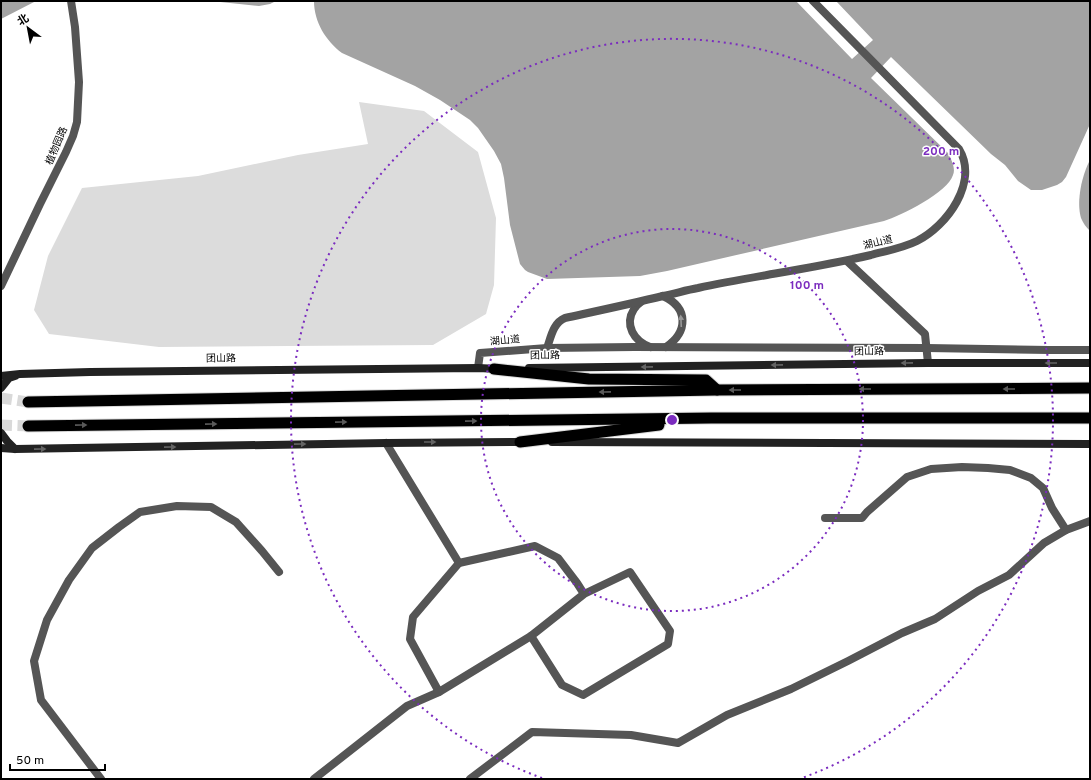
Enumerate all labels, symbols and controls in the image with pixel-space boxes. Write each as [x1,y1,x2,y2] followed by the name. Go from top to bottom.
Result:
[8,8,48,48] north arrow
[15,12,32,29] text: 北
[43,125,71,167] street label: 植物园路
[923,144,959,160] text: 200 m
[862,233,894,253] street label: 湖山道
[790,278,824,294] text: 100 m
[678,315,685,327] one-way arrow
[489,333,521,349] street label: 湖山道
[854,345,884,359] street label: 团山路
[530,349,560,363] street label: 团山路
[206,352,236,366] street label: 团山路
[901,360,913,367] one-way arrow
[1044,360,1057,366] one-way arrow
[770,362,783,368] one-way arrow
[640,364,653,370] one-way arrow
[1003,385,1015,392] one-way arrow
[858,386,871,392] one-way arrow
[728,387,741,393] one-way arrow
[598,389,611,395] one-way arrow
[665,413,679,427] centre of rings
[465,418,478,424] one-way arrow
[335,419,348,425] one-way arrow
[205,421,218,427] one-way arrow
[75,422,88,428] one-way arrow
[424,439,436,446] one-way arrow
[294,441,307,447] one-way arrow
[164,443,176,450] one-way arrow
[34,446,47,452] one-way arrow
[10,746,105,772] scale bar
[16,753,44,769] text: 50 m

